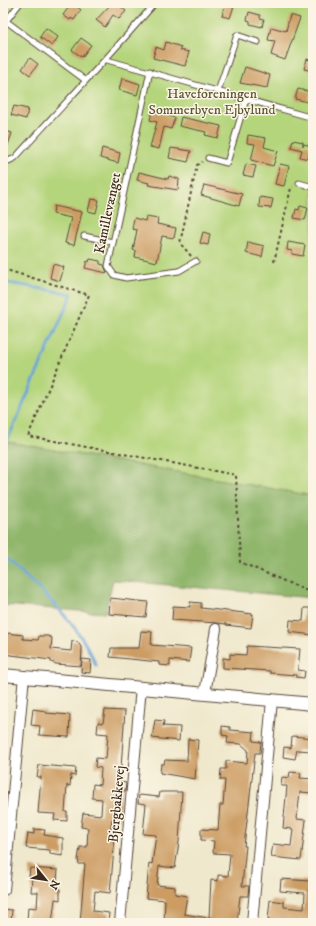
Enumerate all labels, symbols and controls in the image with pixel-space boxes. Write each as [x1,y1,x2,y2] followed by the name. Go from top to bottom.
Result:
[149,85,275,119] park label: Haveforeningen Sommerbyen Ejbylund
[91,170,125,256] street label: Kamillevænget
[105,765,129,843] street label: Bjergbakkevej
[26,860,66,900] north arrow
[45,877,62,892] text: N

